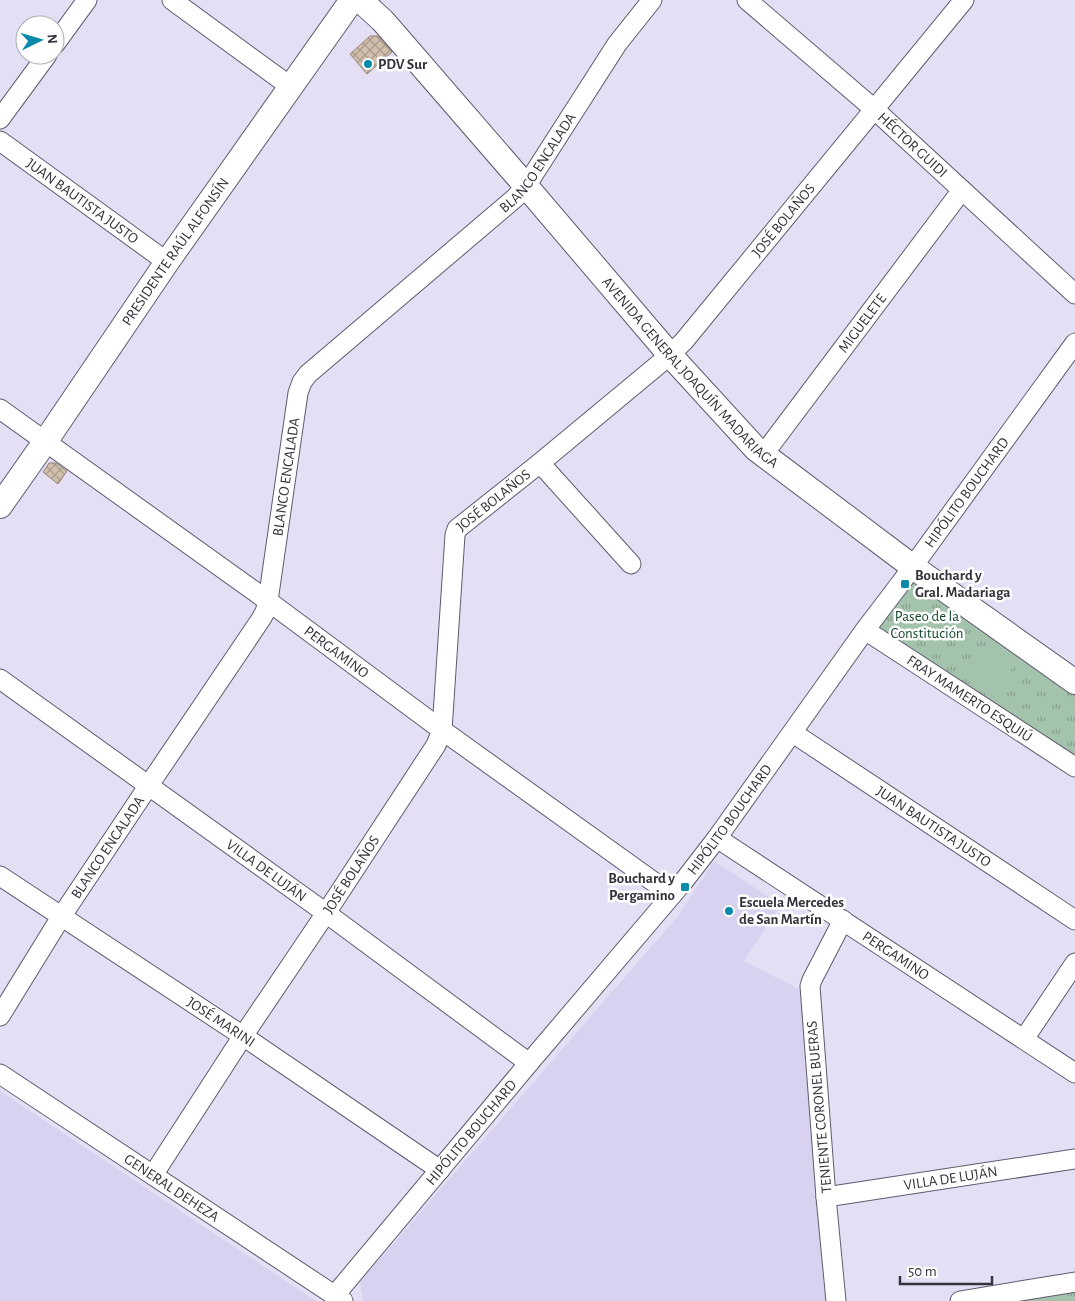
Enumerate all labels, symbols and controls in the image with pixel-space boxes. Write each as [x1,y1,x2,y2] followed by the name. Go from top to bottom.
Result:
[15,15,65,65] north arrow
[45,33,59,44] text: N
[378,57,428,72] place label: PDV Sur
[362,58,374,70] marker: PDV Sur
[497,110,579,216] street label: BLANCO ENCALADA
[875,110,950,180] street label: HÉCTOR GUIDI
[24,156,141,247] street label: JUAN BAUTISTA JUSTO
[119,175,232,328] street label: PRESIDENTE RAÚL ALFONSÍN
[749,181,818,260] street label: JOSÉ BOLAÑOS
[599,274,781,471] street label: AVENIDA GENERAL JOAQUÍN MADARIAGA
[836,291,889,356] street label: MIGUELETE
[270,416,302,537] street label: BLANCO ENCALADA
[922,435,1012,551] street label: HIPÓLITO BOUCHARD
[454,467,533,534] street label: JOSÉ BOLAÑOS
[915,568,1011,600] place label: Bouchard y Gral. Madariaga
[899,578,911,590] marker: Bouchard y Gral. Madariaga
[890,609,964,641] park label: Paseo de la Constitución
[301,623,371,681] street label: PERGAMINO
[904,653,1036,745] street label: FRAY MAMERTO ESQUIÚ
[685,762,775,878] street label: HIPÓLITO BOUCHARD
[874,783,994,870] street label: JUAN BAUTISTA JUSTO
[68,793,147,902] street label: BLANCO ENCALADA
[321,833,383,916] street label: JOSÉ BOLAÑOS
[223,837,309,904] street label: VILLA DE LUJÁN
[608,871,675,903] place label: Bouchard y Pergamino
[679,881,691,893] marker: Bouchard y Pergamino
[739,895,844,927] place label: Escuela Mercedes de San Martín
[723,905,735,917] marker: Escuela Mercedes de San Martín
[860,929,932,983] street label: PERGAMINO
[184,994,258,1050] street label: JOSÉ MARINI
[804,1020,835,1194] street label: TENIENTE CORONEL BUERAS
[423,1077,520,1188] street label: HIPÓLITO BOUCHARD
[121,1151,222,1225] street label: GENERAL DEHEZA
[903,1163,999,1193] street label: VILLA DE LUJÁN
[900,1254,992,1286] scale bar
[908,1264,937,1279] text: 50 m

